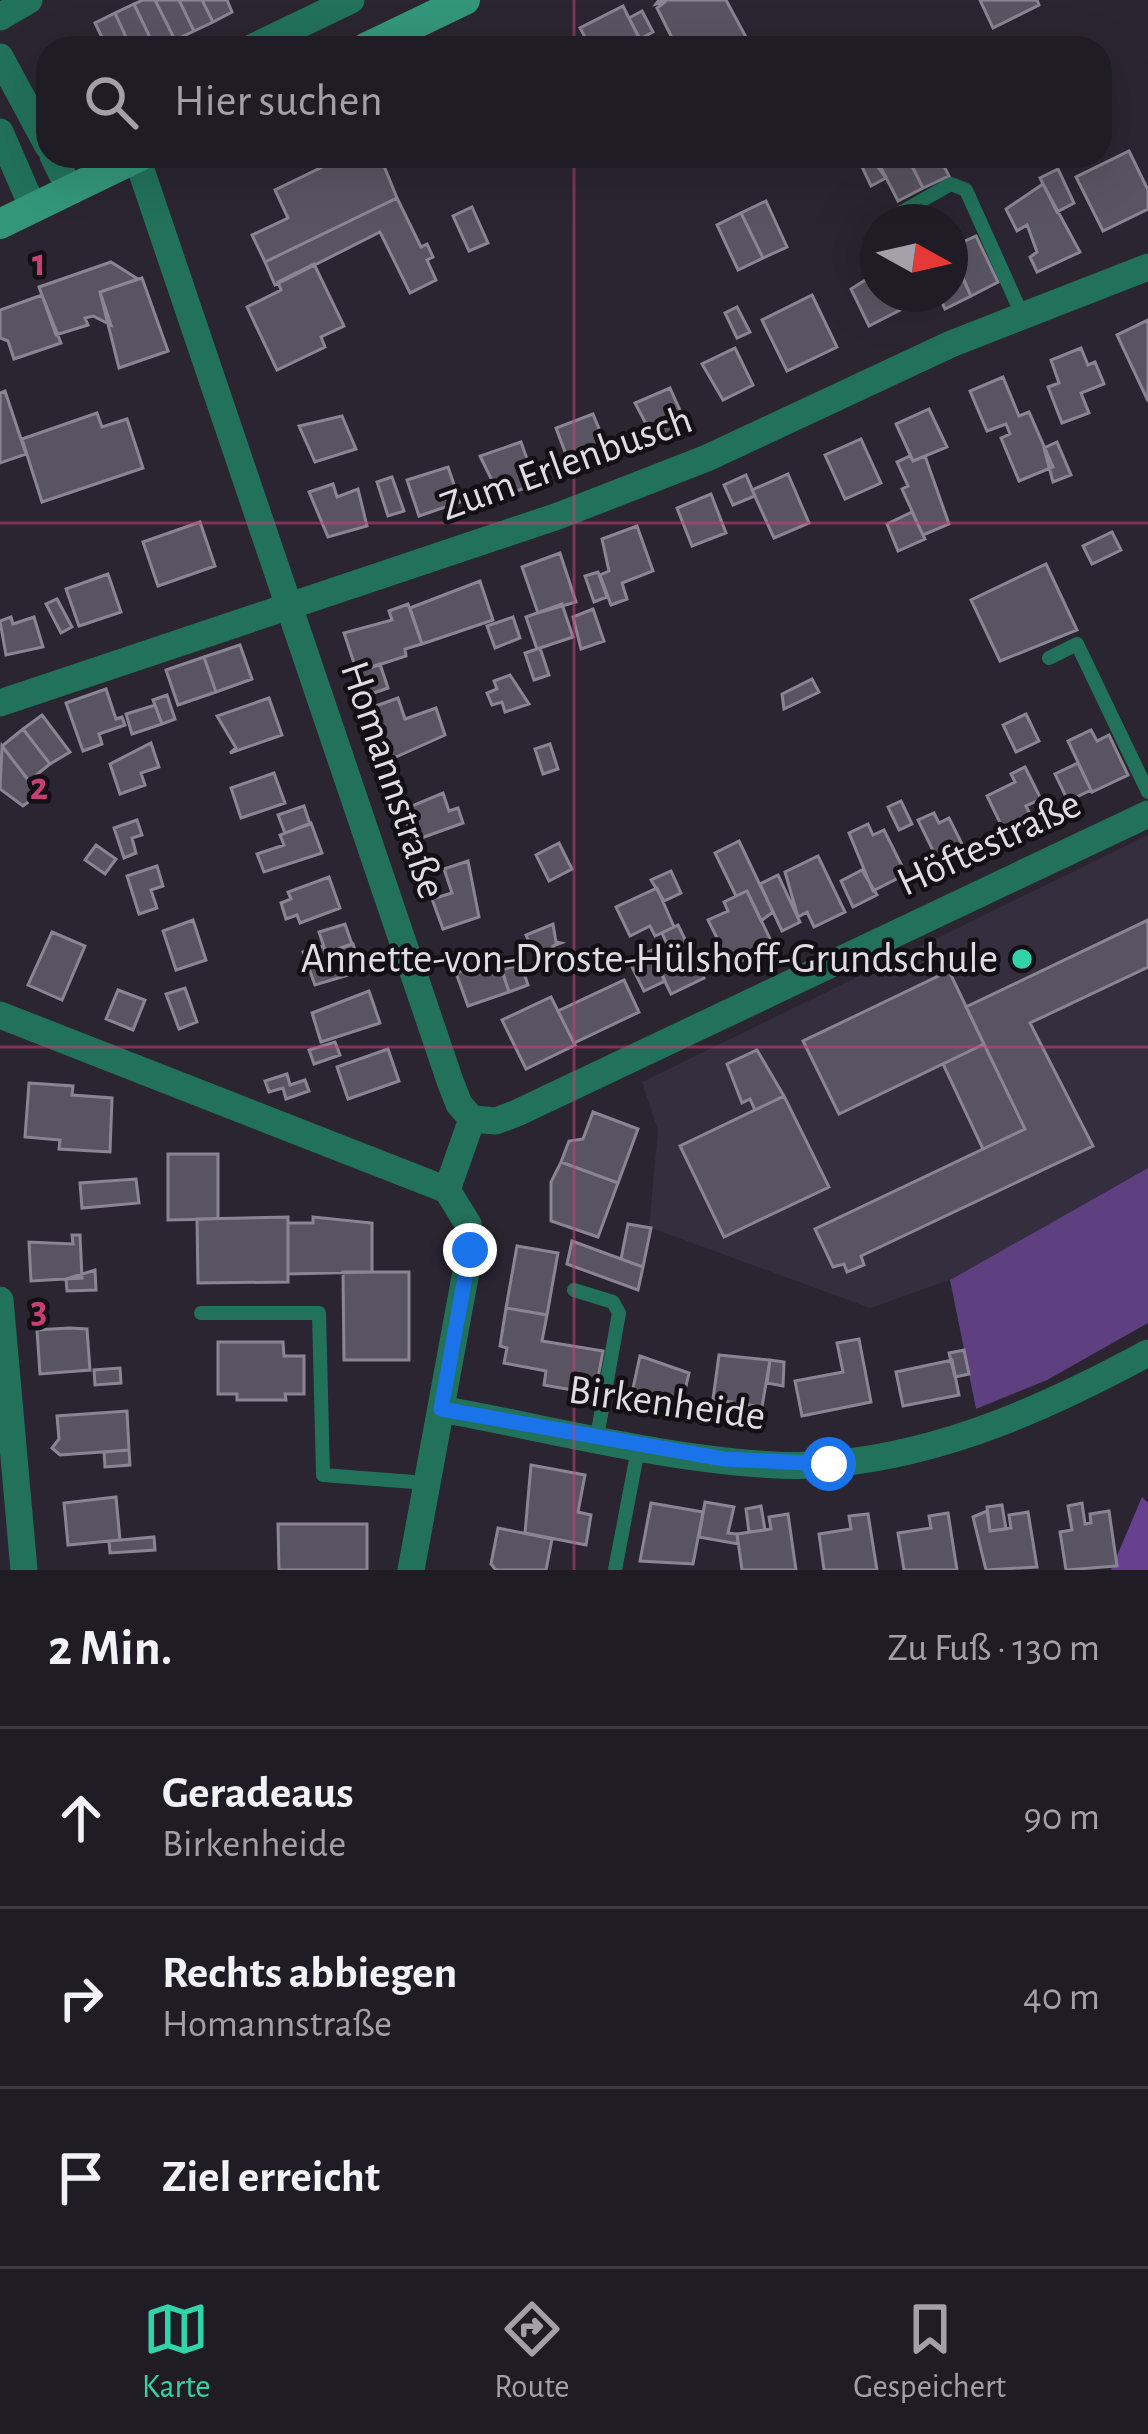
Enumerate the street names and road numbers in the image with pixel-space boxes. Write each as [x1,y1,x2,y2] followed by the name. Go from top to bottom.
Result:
[435,398,697,528] street label: Zum Erlenbusch
[333,656,453,904] street label: Homannstraße
[891,782,1087,904] street label: Höftestraße
[566,1368,768,1438] street label: Birkenheide

